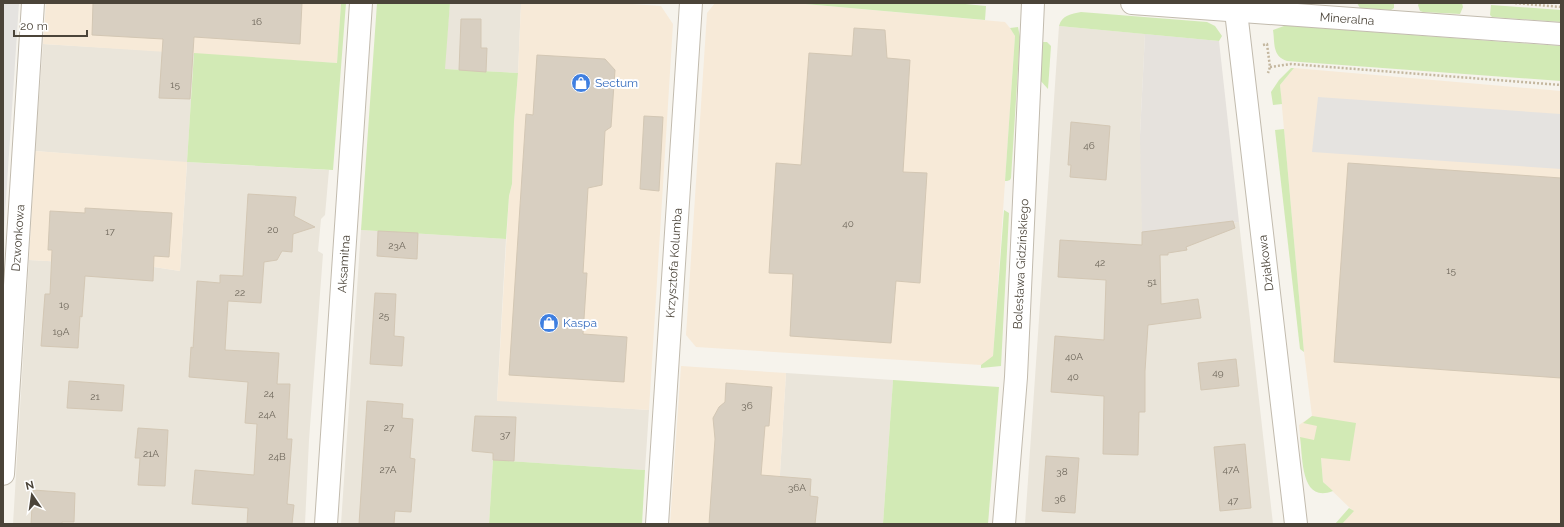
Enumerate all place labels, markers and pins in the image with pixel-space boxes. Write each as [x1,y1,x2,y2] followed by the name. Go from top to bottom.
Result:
[570,72,592,94] shop icon: Sectum
[595,76,638,90] place label: Sectum
[538,312,560,334] shop icon: Kaspa
[563,316,597,330] place label: Kaspa

